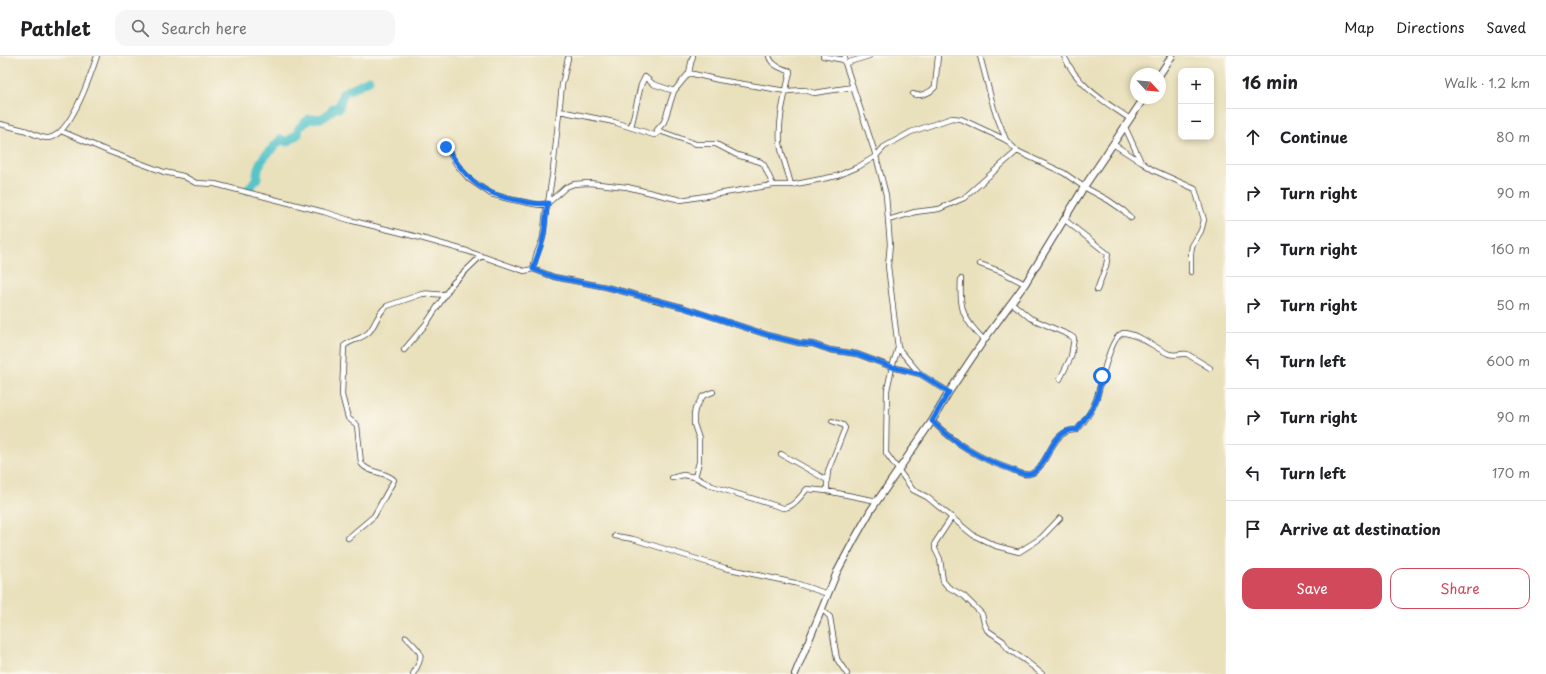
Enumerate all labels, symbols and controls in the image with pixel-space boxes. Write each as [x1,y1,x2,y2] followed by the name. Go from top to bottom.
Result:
[115,10,395,46] search box
[20,14,91,42] text: Pathlet
[161,16,247,39] text: Search here
[129,17,151,39] icon: search
[1344,17,1374,38] text: Map
[1396,17,1464,38] text: Directions
[1486,17,1526,38] text: Saved
[1130,68,1166,104] north arrow
[1178,68,1214,140] map controls
[1178,68,1214,104] button: +
[1242,69,1298,95] text: 16 min
[1444,73,1530,92] text: Walk · 1.2 km
[1178,104,1214,140] button: −
[1280,125,1348,148] text: Continue
[1242,126,1264,148] icon: ahead
[1496,127,1530,146] text: 80 m
[437,138,455,156] route end
[1280,181,1357,204] text: Turn right
[1242,182,1264,204] icon: right
[1497,183,1530,202] text: 90 m
[1280,237,1357,260] text: Turn right
[1242,238,1264,260] icon: right
[1491,239,1530,258] text: 160 m
[1280,293,1357,316] text: Turn right
[1242,294,1264,316] icon: right
[1496,295,1530,314] text: 50 m
[1280,349,1346,372] text: Turn left
[1242,350,1264,372] icon: left
[1486,351,1530,370] text: 600 m
[1093,367,1111,385] route start
[1280,405,1357,428] text: Turn right
[1242,406,1264,428] icon: right
[1497,407,1530,426] text: 90 m
[1280,461,1346,484] text: Turn left
[1242,462,1264,484] icon: left
[1492,463,1530,482] text: 170 m
[1280,517,1441,540] text: Arrive at destination
[1242,518,1264,540] icon: arrive
[1242,568,1382,609] button: Save
[1390,568,1530,609] button: Share

